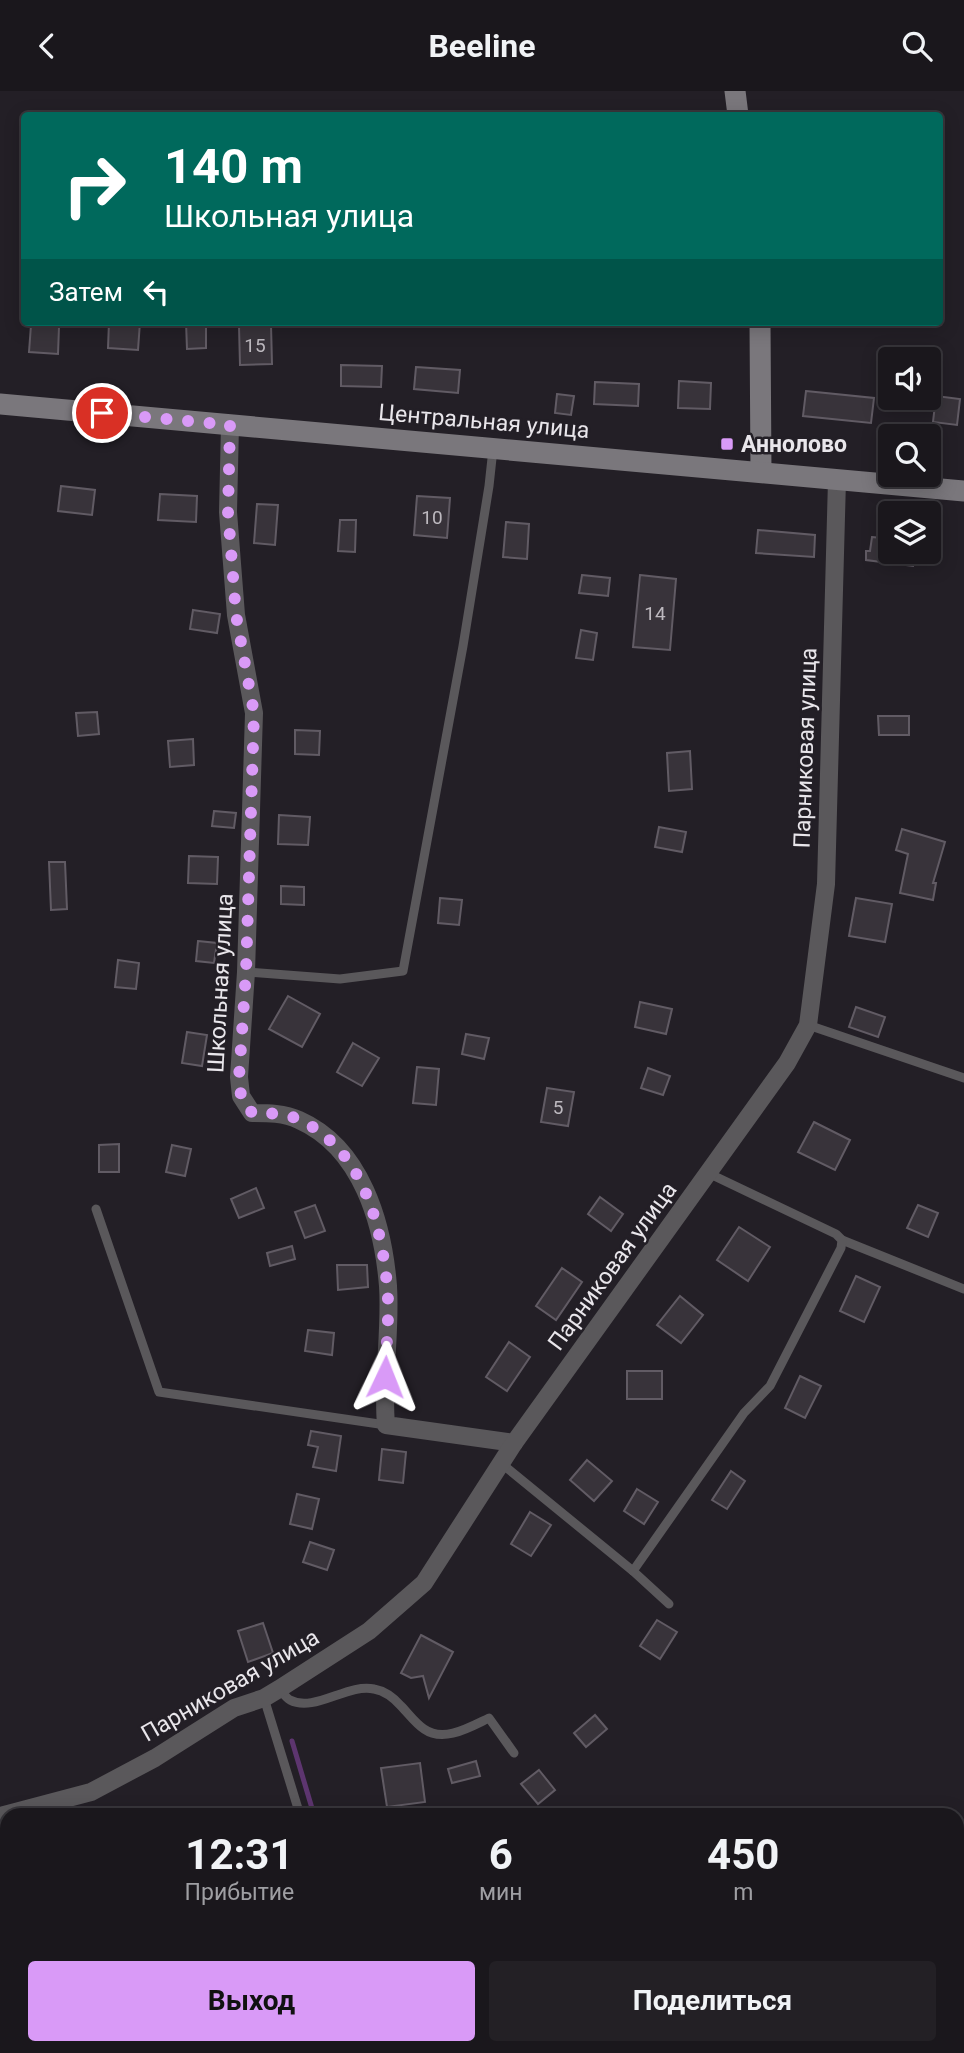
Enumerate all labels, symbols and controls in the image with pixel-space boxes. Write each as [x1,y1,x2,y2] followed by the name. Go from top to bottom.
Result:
[28,27,66,65] icon: back
[428,27,536,65] text: Beeline
[898,27,936,65] icon: search
[164,138,303,195] text: 140 m
[49,140,140,231] icon: right
[164,197,414,235] text: Школьная улица
[137,273,175,311] icon: left
[49,277,123,307] text: Затем
[244,334,266,357] house number: 15
[878,347,941,564] map controls
[878,347,941,410] button: sound
[72,383,132,443] pin
[83,394,121,432] icon: arrive
[377,399,591,444] street label: Центральная улица
[878,424,941,487] button: search
[741,431,847,458] place label: Аннолово
[719,436,735,452] marker: Аннолово
[878,501,941,564] button: layers
[421,506,443,529] house number: 10
[644,602,666,625] house number: 14
[789,647,822,849] street label: Парниковая улица
[202,893,239,1074] street label: Школьная улица
[553,1096,563,1119] house number: 5
[542,1177,682,1355] street label: Парниковая улица
[348,1340,422,1414] position arrow
[137,1624,324,1747] street label: Парниковая улица
[185,1830,294,1879] text: 12:31
[489,1830,513,1879] text: 6
[707,1830,779,1879] text: 450
[185,1879,294,1906] text: Прибытие
[479,1879,523,1906] text: мин
[733,1879,753,1906] text: m
[28,1961,475,2041] button: Выход
[489,1961,936,2041] button: Поделиться

